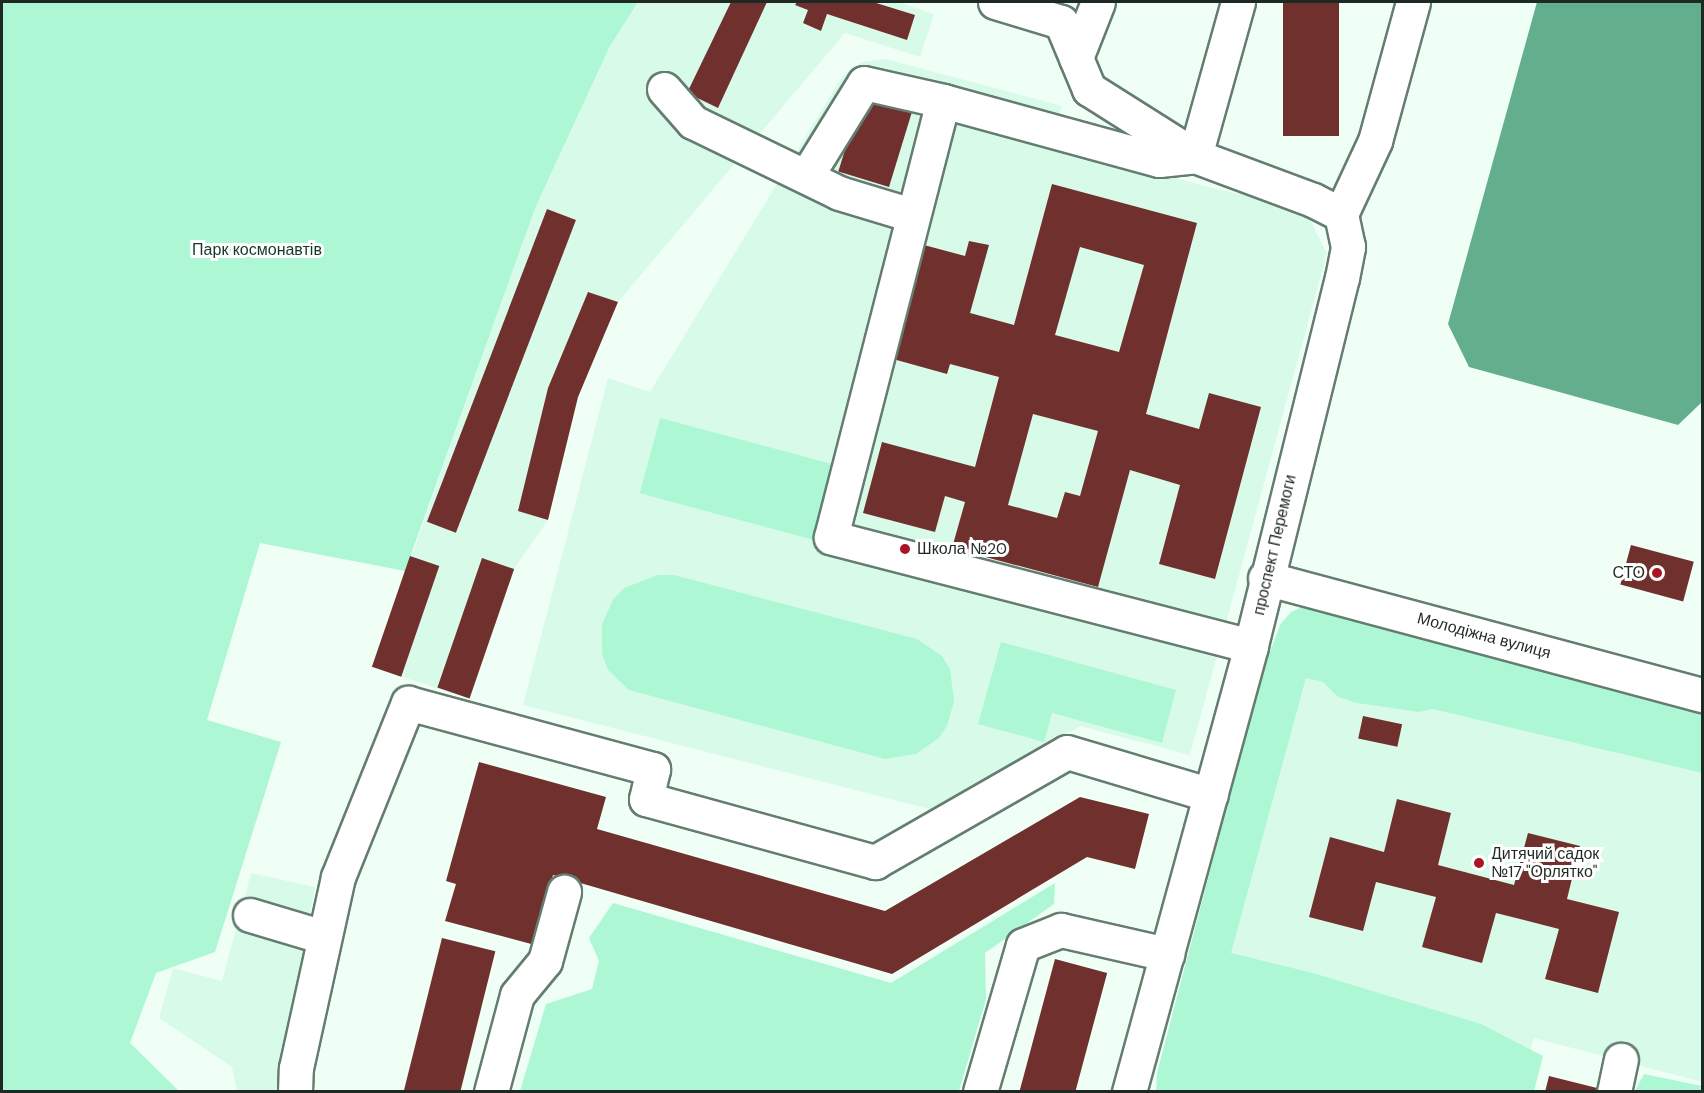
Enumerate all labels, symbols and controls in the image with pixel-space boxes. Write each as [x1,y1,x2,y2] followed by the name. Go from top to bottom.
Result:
[192,240,322,260] park label: Парк космонавтів
[1249,473,1301,617] street label: проспект Перемоги
[917,539,1007,559] place label: Школа №20
[898,542,912,556] marker: Школа №20
[1612,563,1645,583] place label: СТО
[1650,566,1664,580] marker: СТО
[1415,609,1553,663] street label: Молодіжна вулиця
[1491,844,1599,882] place label: Дитячий садок №17 "Орлятко"
[1472,856,1486,870] marker: Дитячий садок №17 "Орлятко"

